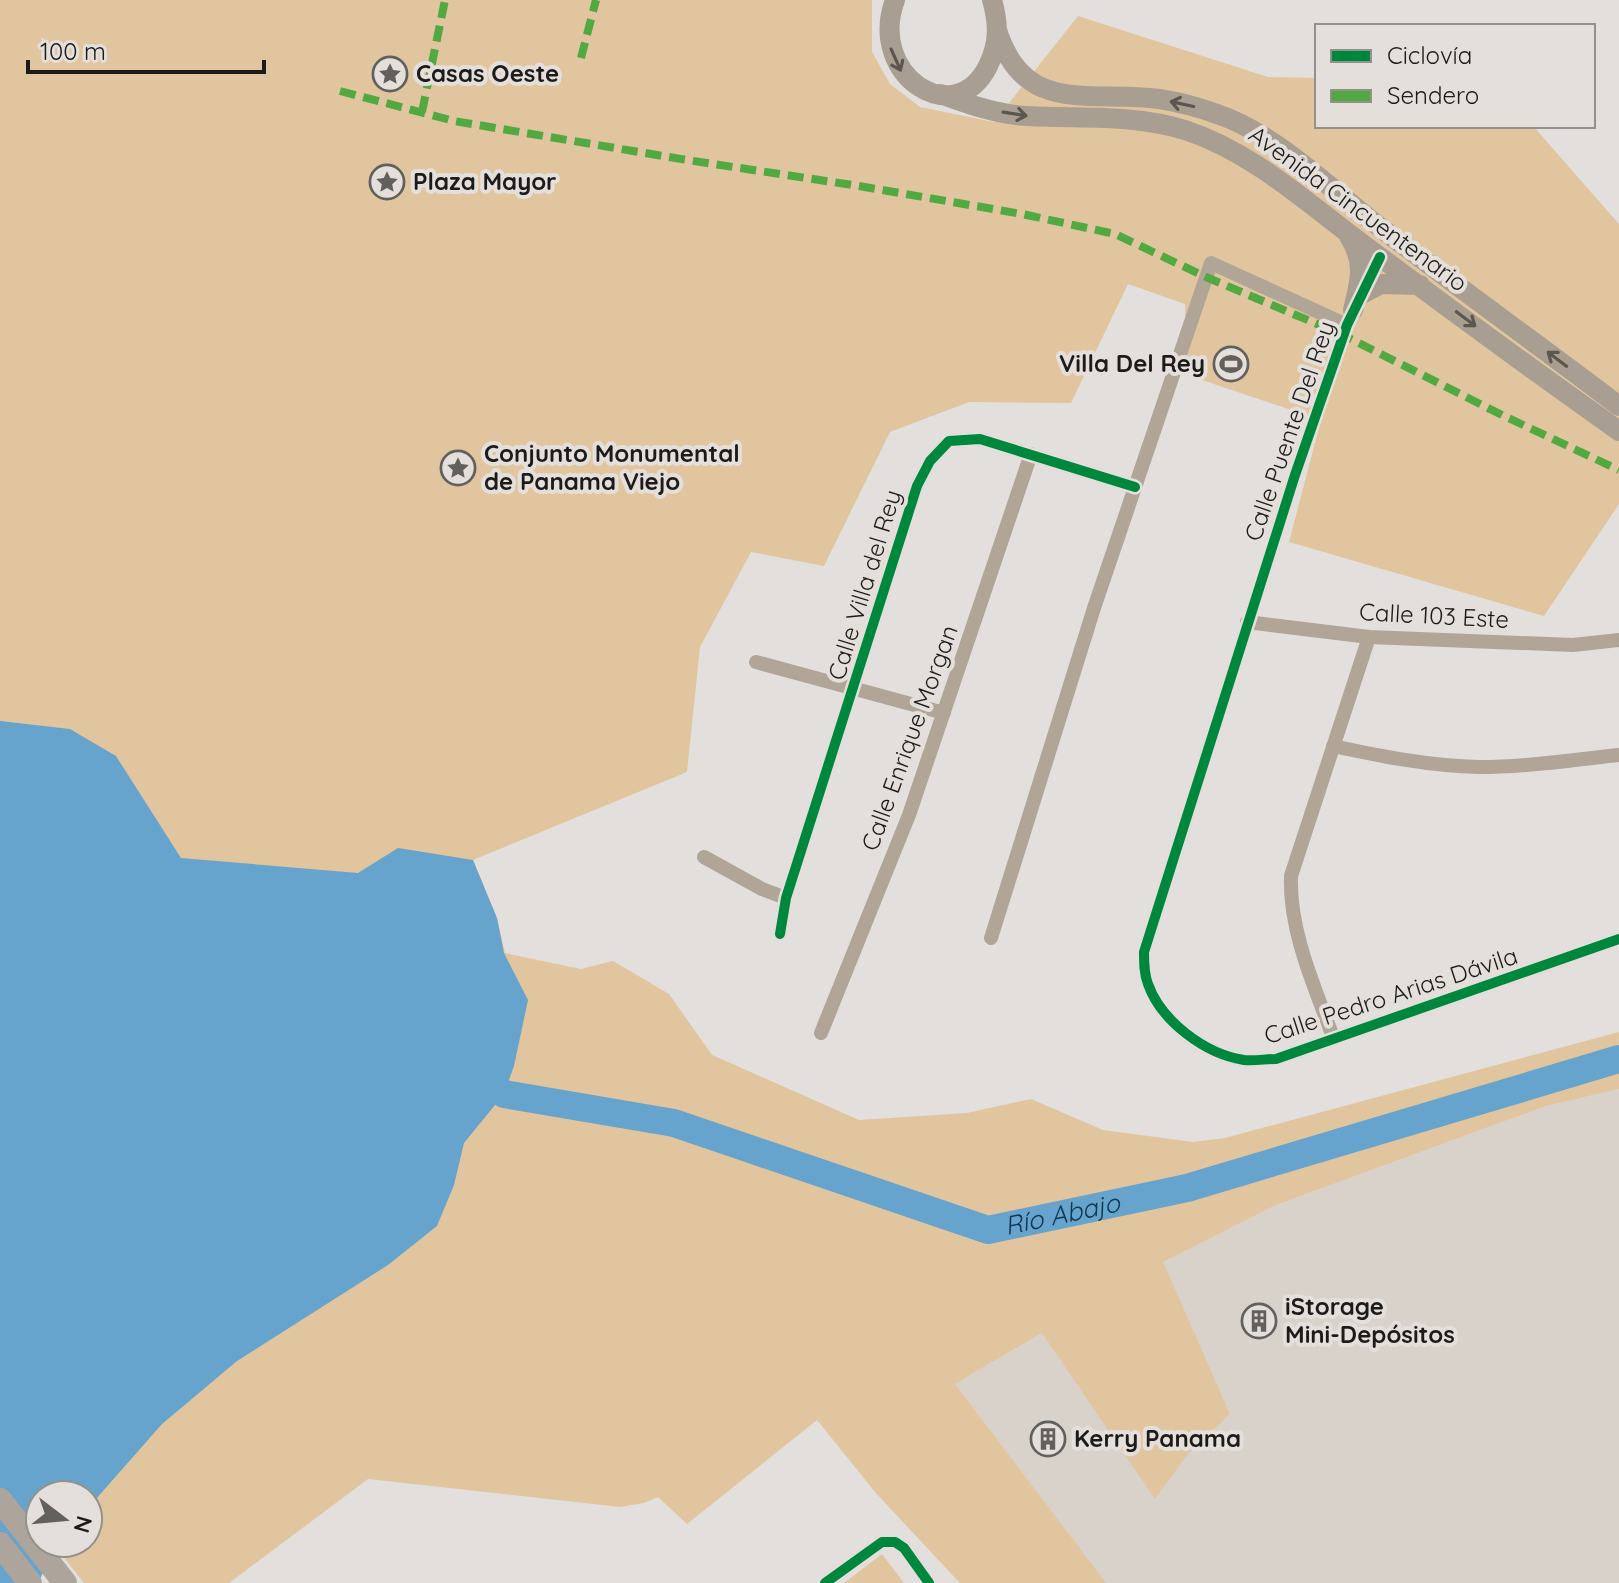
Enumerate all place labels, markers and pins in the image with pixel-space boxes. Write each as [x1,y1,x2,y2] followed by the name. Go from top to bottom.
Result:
[371,55,409,93] place icon: Casas Oeste
[416,58,559,88] place label: Casas Oeste
[368,163,406,201] place icon: Plaza Mayor
[413,166,557,196] place label: Plaza Mayor
[1212,345,1250,383] sports icon: Villa Del Rey
[1059,348,1205,378] place label: Villa Del Rey
[484,438,740,496] place label: Conjunto Monumental de Panama Viejo
[439,449,477,487] place icon: Conjunto Monumental de Panama Viejo
[1285,1291,1455,1349] place label: iStorage Mini-Depósitos
[1240,1302,1278,1340] building icon: iStorage Mini-Depósitos
[1029,1420,1067,1458] building icon: Kerry Panama
[1074,1423,1241,1453] place label: Kerry Panama

